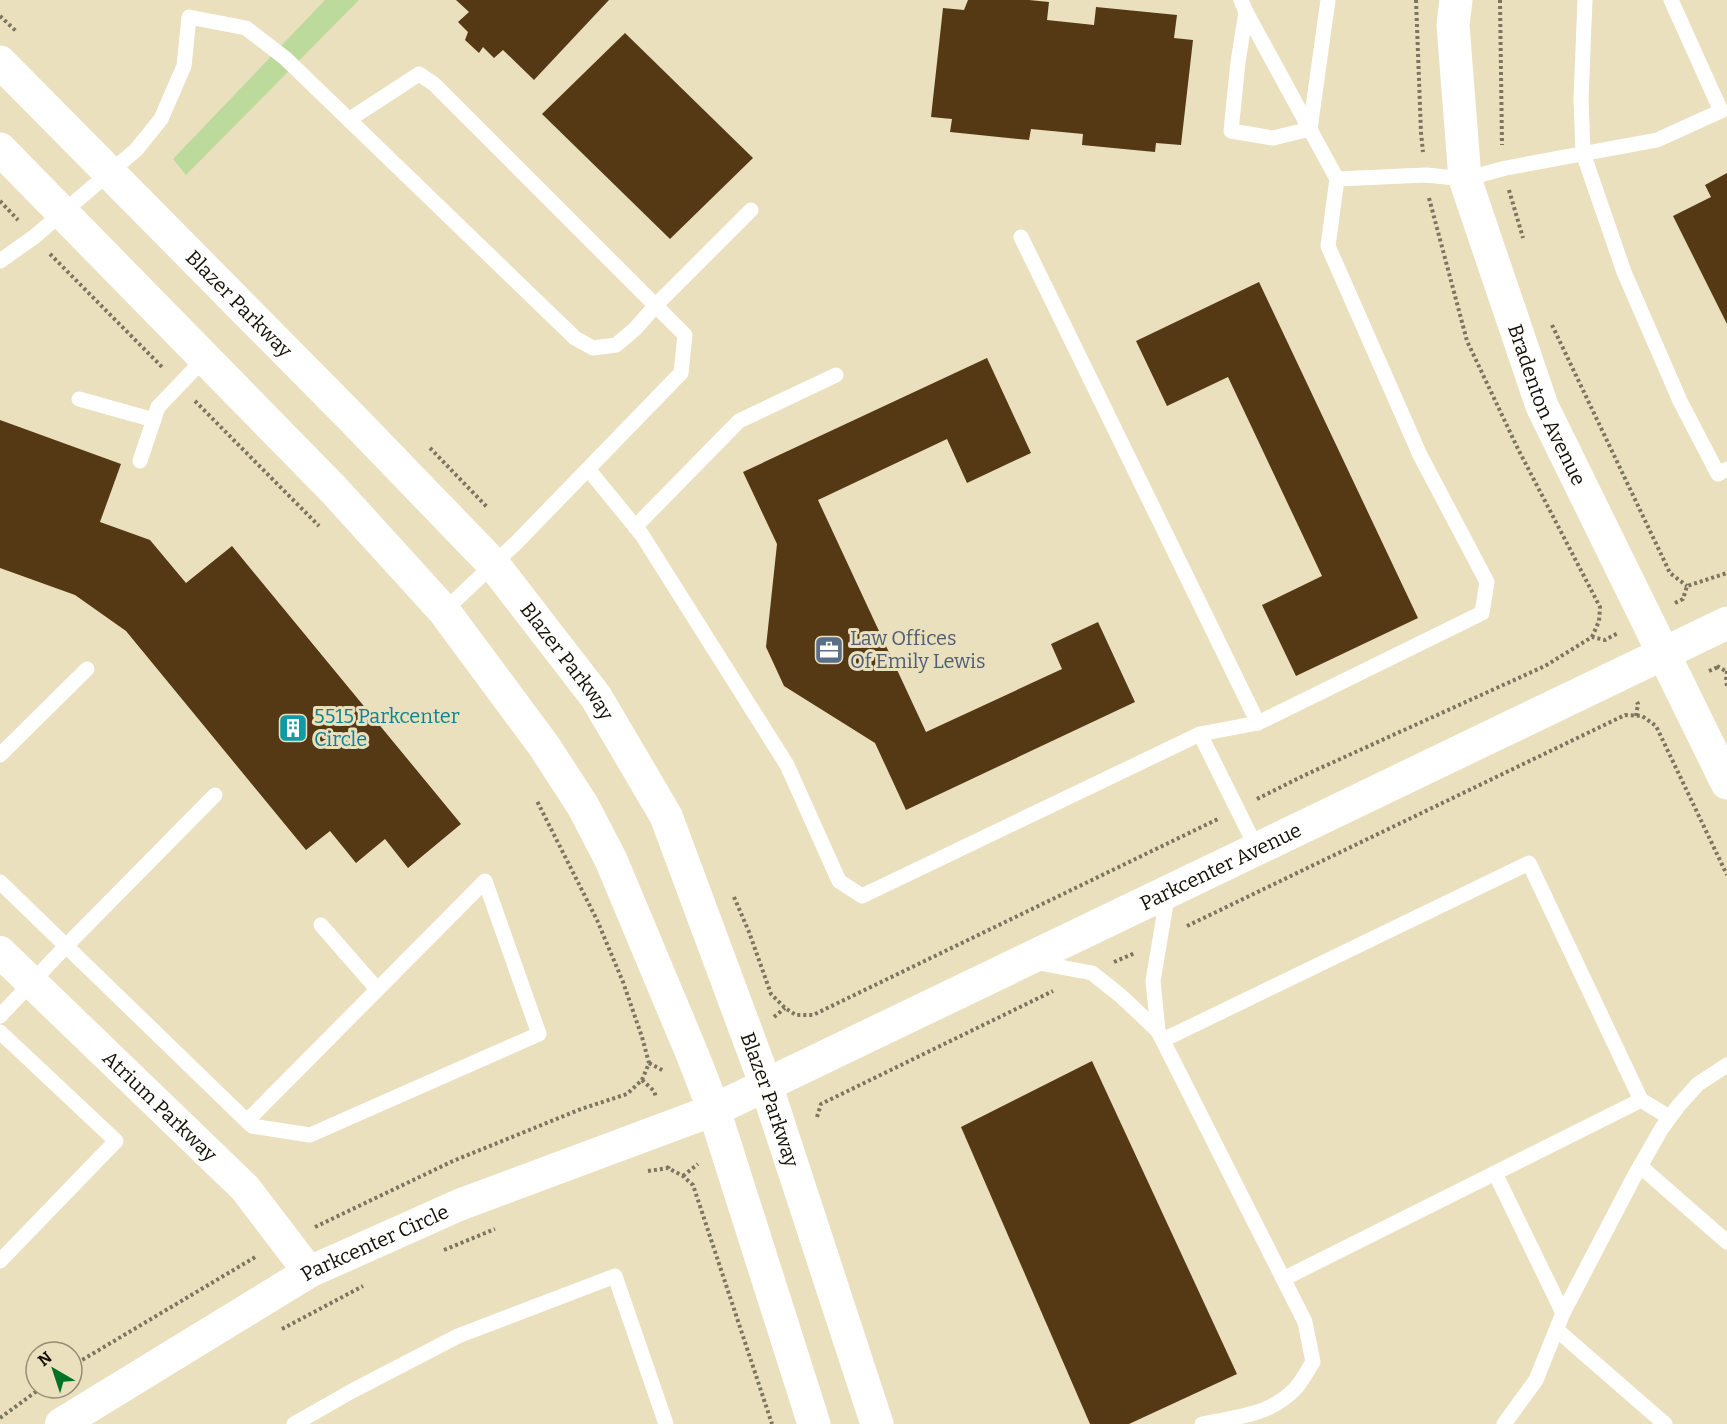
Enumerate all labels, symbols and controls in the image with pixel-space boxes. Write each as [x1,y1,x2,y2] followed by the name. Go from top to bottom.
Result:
[181,245,297,363] street label: Blazer Parkway
[1503,321,1591,489] street label: Bradenton Avenue
[515,598,619,725] street label: Blazer Parkway
[850,626,986,673] place label: Law Offices Of Emily Lewis
[813,634,845,666] office icon: Law Offices Of Emily Lewis
[314,704,460,751] place label: 5515 Parkcenter Circle
[277,712,309,744] building icon: 5515 Parkcenter Circle
[1136,818,1305,915] street label: Parkcenter Avenue
[735,1029,804,1170] street label: Blazer Parkway
[98,1046,222,1167] street label: Atrium Parkway
[296,1199,452,1286] street label: Parkcenter Circle
[24,1340,84,1400] north arrow
[34,1347,56,1370] text: N

